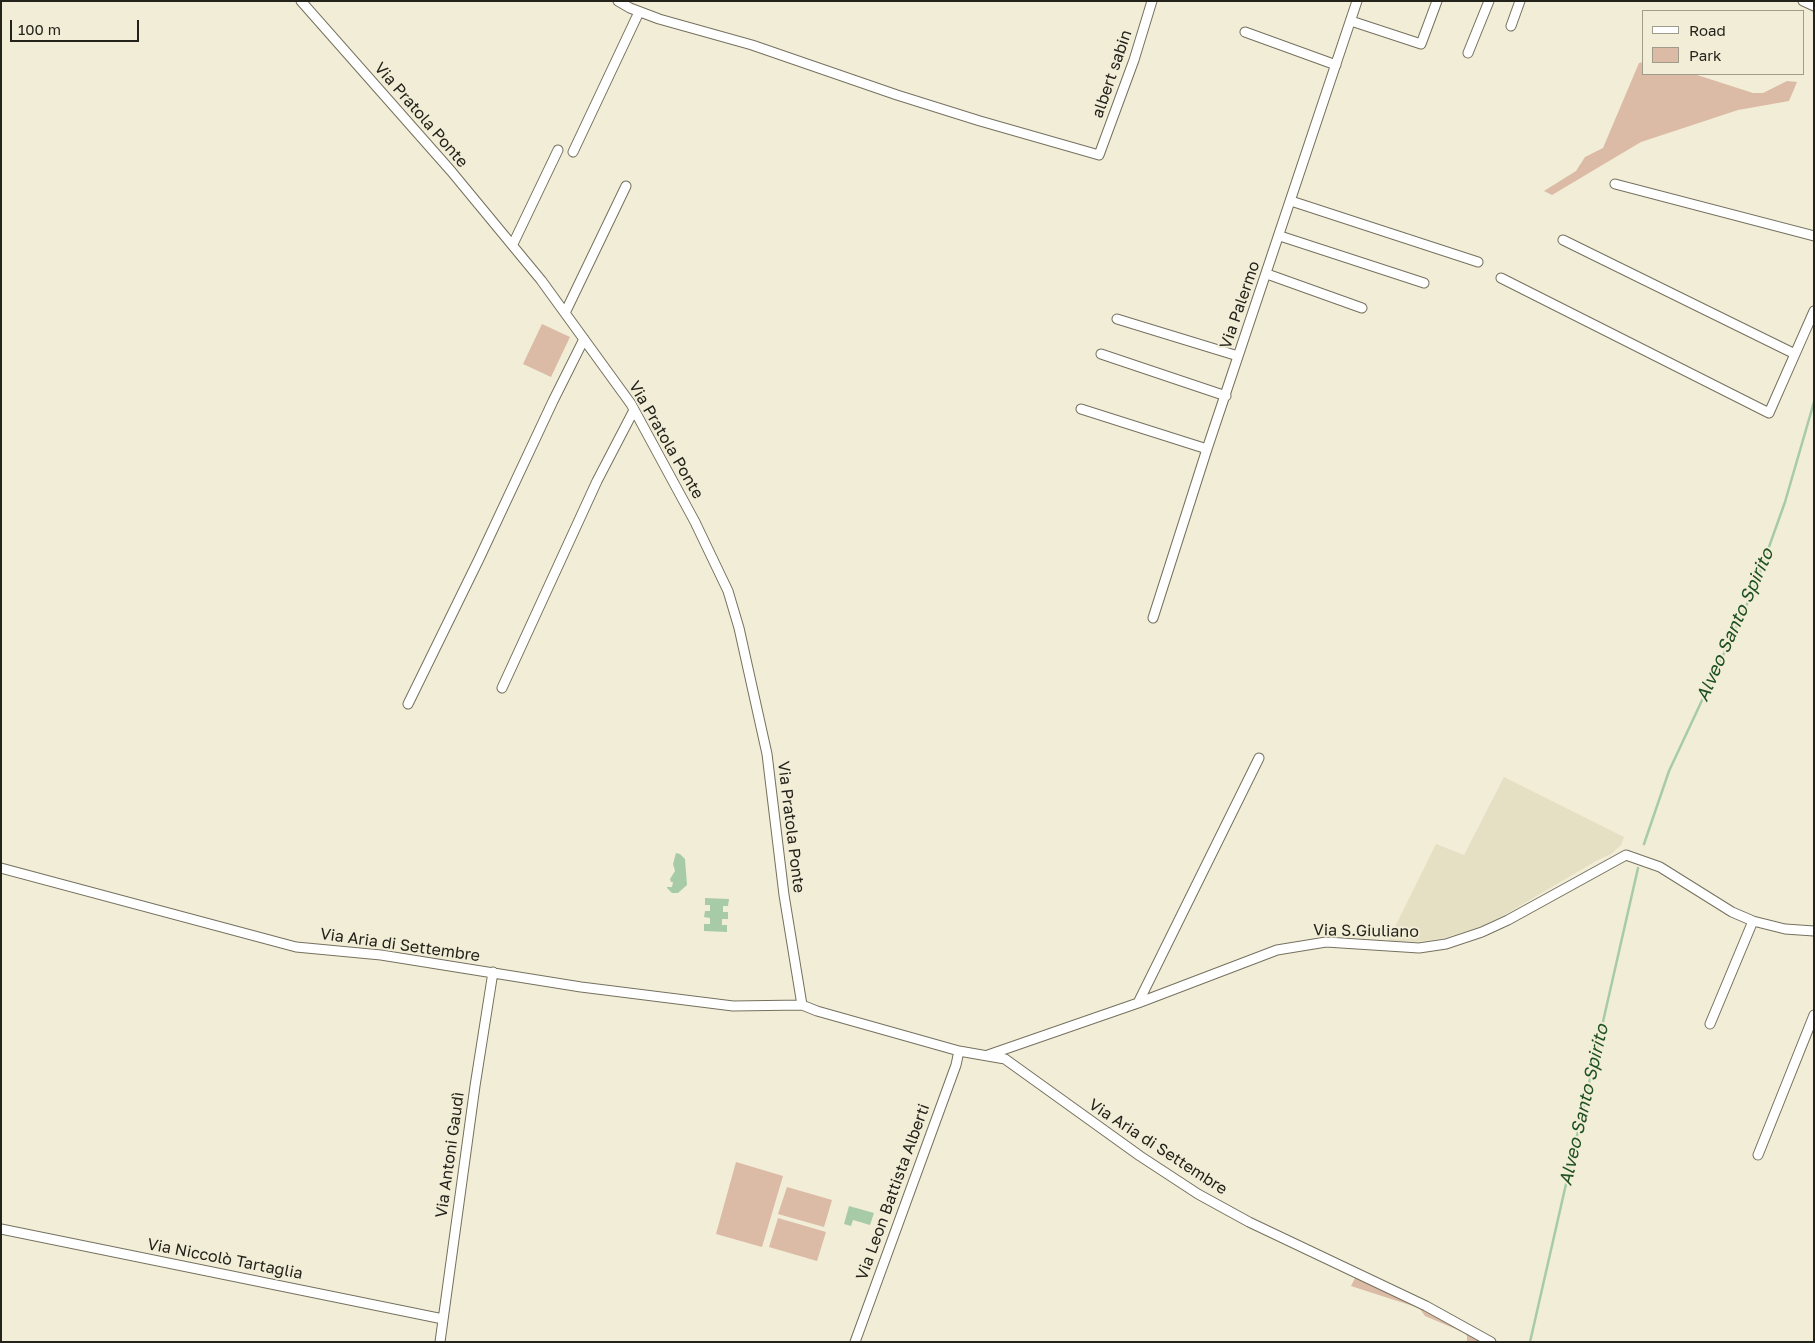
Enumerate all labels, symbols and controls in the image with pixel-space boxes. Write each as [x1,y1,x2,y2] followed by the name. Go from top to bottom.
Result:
[12,10,141,42] scale bar
[1642,10,1805,75] legend
[18,20,61,38] text: 100 m
[1689,21,1726,39] text: Road
[1088,28,1136,120] street label: albert sabin
[1689,46,1721,64] text: Park
[370,59,472,171] street label: Via Pratola Ponte
[1216,259,1264,351] street label: Via Palermo
[624,378,708,502] street label: Via Pratola Ponte
[1692,545,1778,705] water label: Alveo Santo Spirito
[773,760,809,894] street label: Via Pratola Ponte
[1313,920,1419,942] street label: Via S.Giuliano
[319,924,481,966] street label: Via Aria di Settembre
[1555,1022,1613,1188] water label: Alveo Santo Spirito
[432,1091,468,1219] street label: Via Antoni Gaudì
[1085,1095,1231,1199] street label: Via Aria di Settembre
[852,1101,934,1283] street label: Via Leon Battista Alberti
[146,1235,304,1283] street label: Via Niccolò Tartaglia

